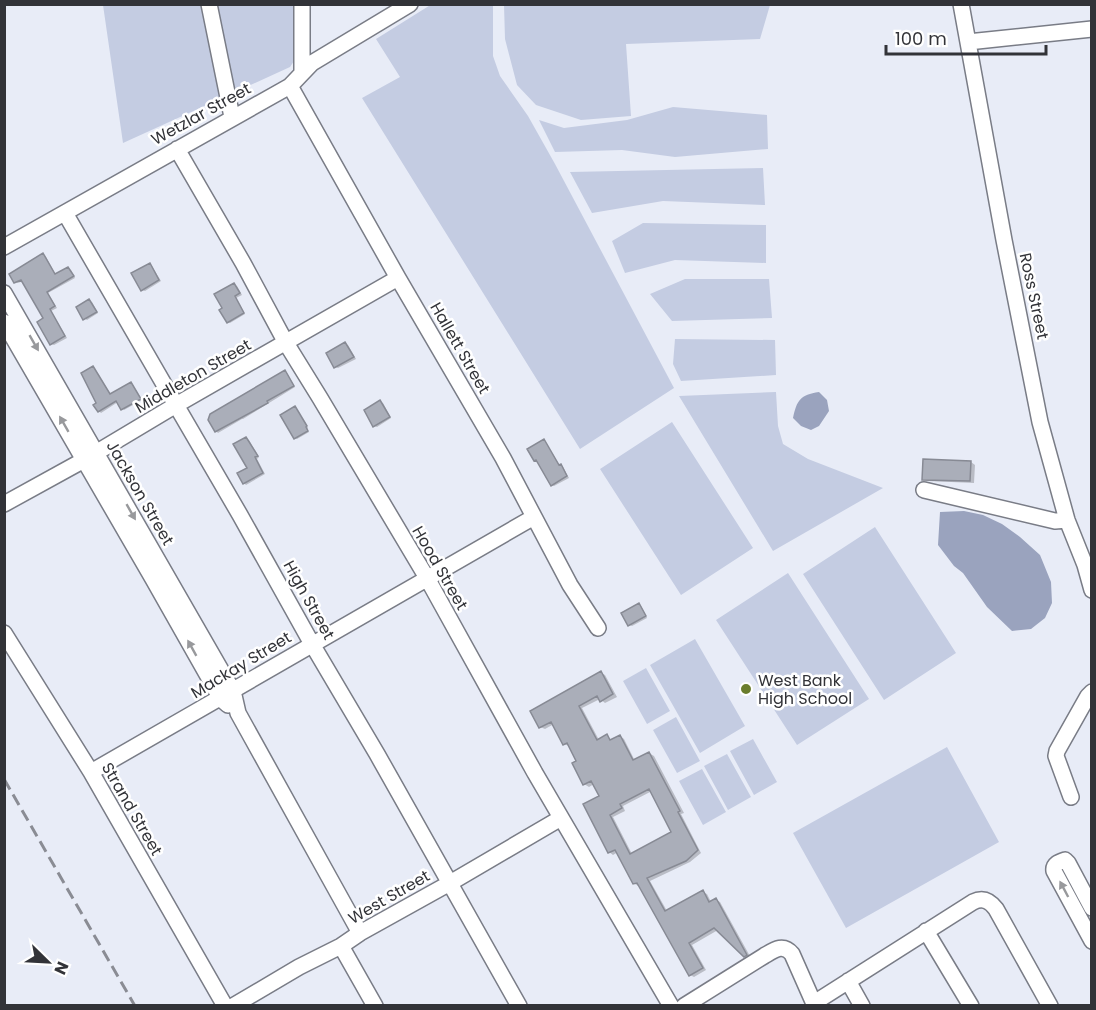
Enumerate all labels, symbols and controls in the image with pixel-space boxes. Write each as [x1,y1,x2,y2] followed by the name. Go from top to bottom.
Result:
[886,18,1046,56] scale bar
[895,26,947,51] text: 100 m
[147,77,255,151] street label: Wetzlar Street
[1014,251,1054,341] street label: Ross Street
[424,298,496,398] street label: Hallett Street
[131,333,255,419] street label: Middleton Street
[28,335,39,351] one-way arrow
[58,416,69,432] one-way arrow
[101,436,179,550] street label: Jackson Street
[126,504,136,521] one-way arrow
[407,522,473,614] street label: Hood Street
[278,556,340,644] street label: High Street
[186,626,296,704] street label: Mackay Street
[187,639,197,656] one-way arrow
[758,669,852,710] place label: West Bank High School
[739,682,753,696] marker: West Bank High School
[96,758,168,860] street label: Strand Street
[344,864,434,930] street label: West Street
[1059,881,1069,898] one-way arrow
[18,932,78,992] north arrow
[48,958,74,978] text: N

